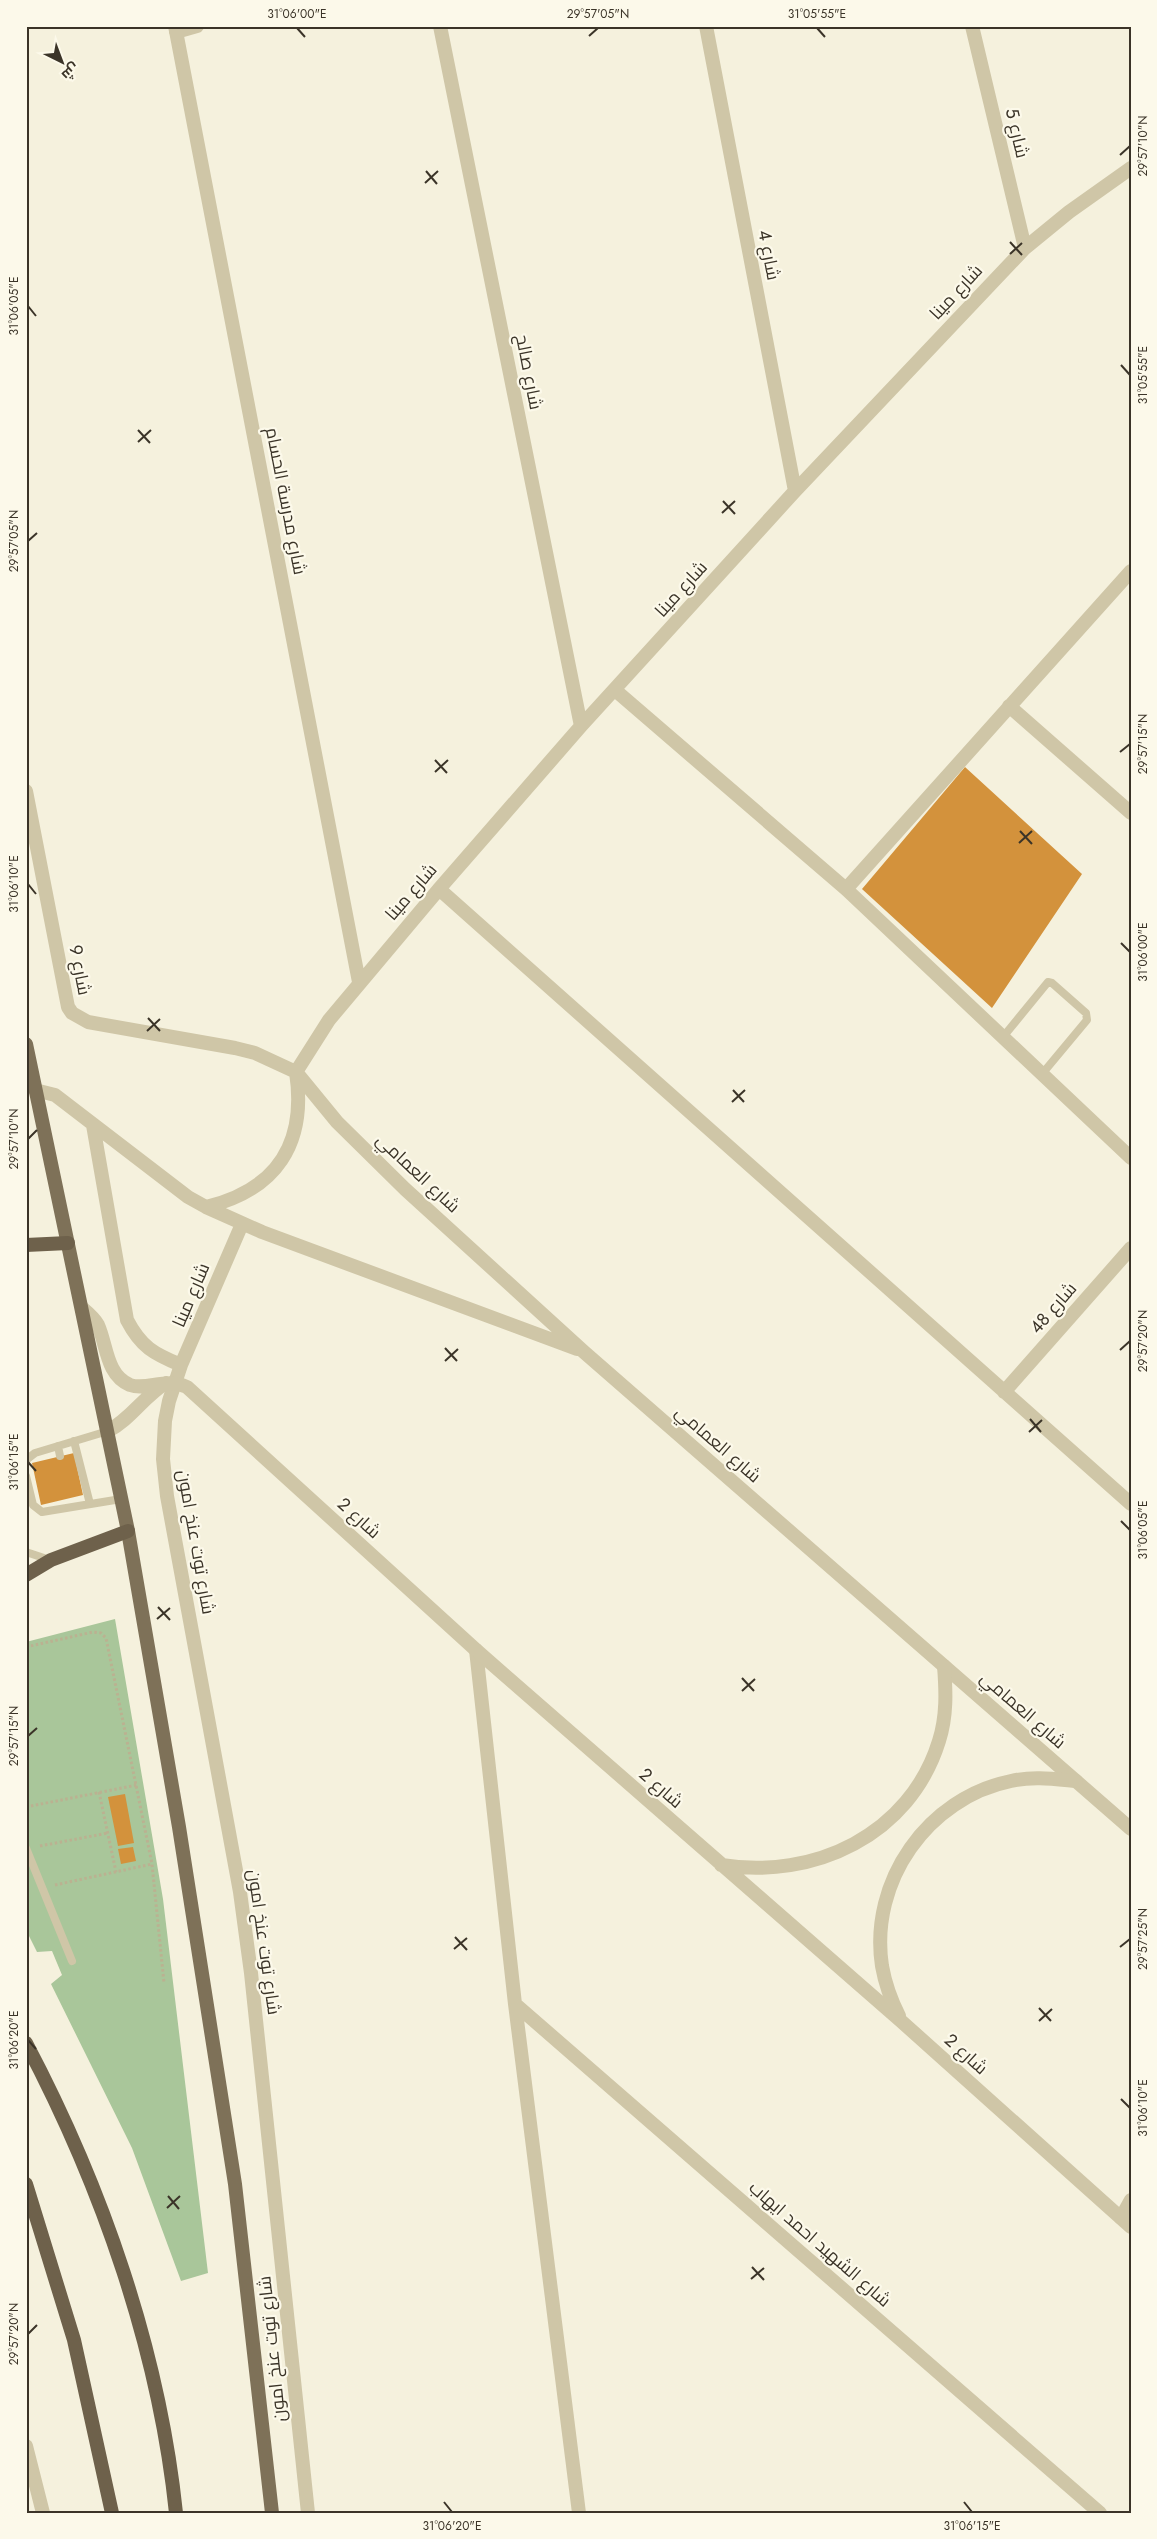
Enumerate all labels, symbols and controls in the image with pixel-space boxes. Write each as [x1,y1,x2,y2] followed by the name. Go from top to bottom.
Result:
[267,5,327,23] text: 31°06'00"E
[567,5,629,23] text: 29°57'05"N
[788,5,846,23] text: 31°05'55"E
[38,38,88,88] north arrow
[57,58,84,85] text: ش
[999,106,1035,160] street label: شارع 5
[1134,115,1152,177] text: 29°57'10"N
[751,228,787,282] street label: شارع 4
[923,258,989,326] street label: شارع مينا
[5,277,23,335] text: 31°06'05"E
[509,332,549,412] street label: شارع صالح
[1134,346,1152,404] text: 31°05'55"E
[259,425,313,577] street label: شارع مدرسة الحسام
[5,510,23,572] text: 29°57'05"N
[649,555,713,623] street label: شارع مينا
[1134,714,1152,774] text: 29°57'15"N
[5,855,23,913] text: 31°06'10"E
[379,858,443,926] street label: شارع مينا
[1134,922,1152,982] text: 31°06'00"E
[62,943,98,997] street label: شارع 9
[5,1108,23,1170] text: 29°57'10"N
[370,1127,466,1220] street label: شارع العمامي
[166,1259,216,1331] street label: شارع مينا
[1023,1277,1083,1339] street label: شارع 48
[1134,1310,1152,1372] text: 29°57'20"N
[669,1399,767,1489] street label: شارع العمامي
[5,1433,23,1491] text: 31°06'15"E
[170,1468,222,1616] street label: شارع توت عنخ امون
[332,1491,386,1545] street label: شارع 2
[1134,1501,1152,1559] text: 31°06'05"E
[974,1665,1072,1755] street label: شارع العمامي
[5,1706,23,1766] text: 29°57'15"N
[633,1762,689,1814] street label: شارع 2
[241,1868,287,2016] street label: شارع توت عنخ امون
[1134,1908,1152,1970] text: 29°57'25"N
[5,2010,23,2070] text: 31°06'20"E
[939,2027,993,2081] street label: شارع 2
[1134,2079,1152,2137] text: 31°06'10"E
[743,2175,897,2313] street label: شارع الشهيد احمد ايهاب
[251,2275,293,2423] street label: شارع توت عنخ امون
[5,2303,23,2365] text: 29°57'20"N
[422,2517,482,2535] text: 31°06'20"E
[943,2517,1001,2535] text: 31°06'15"E

